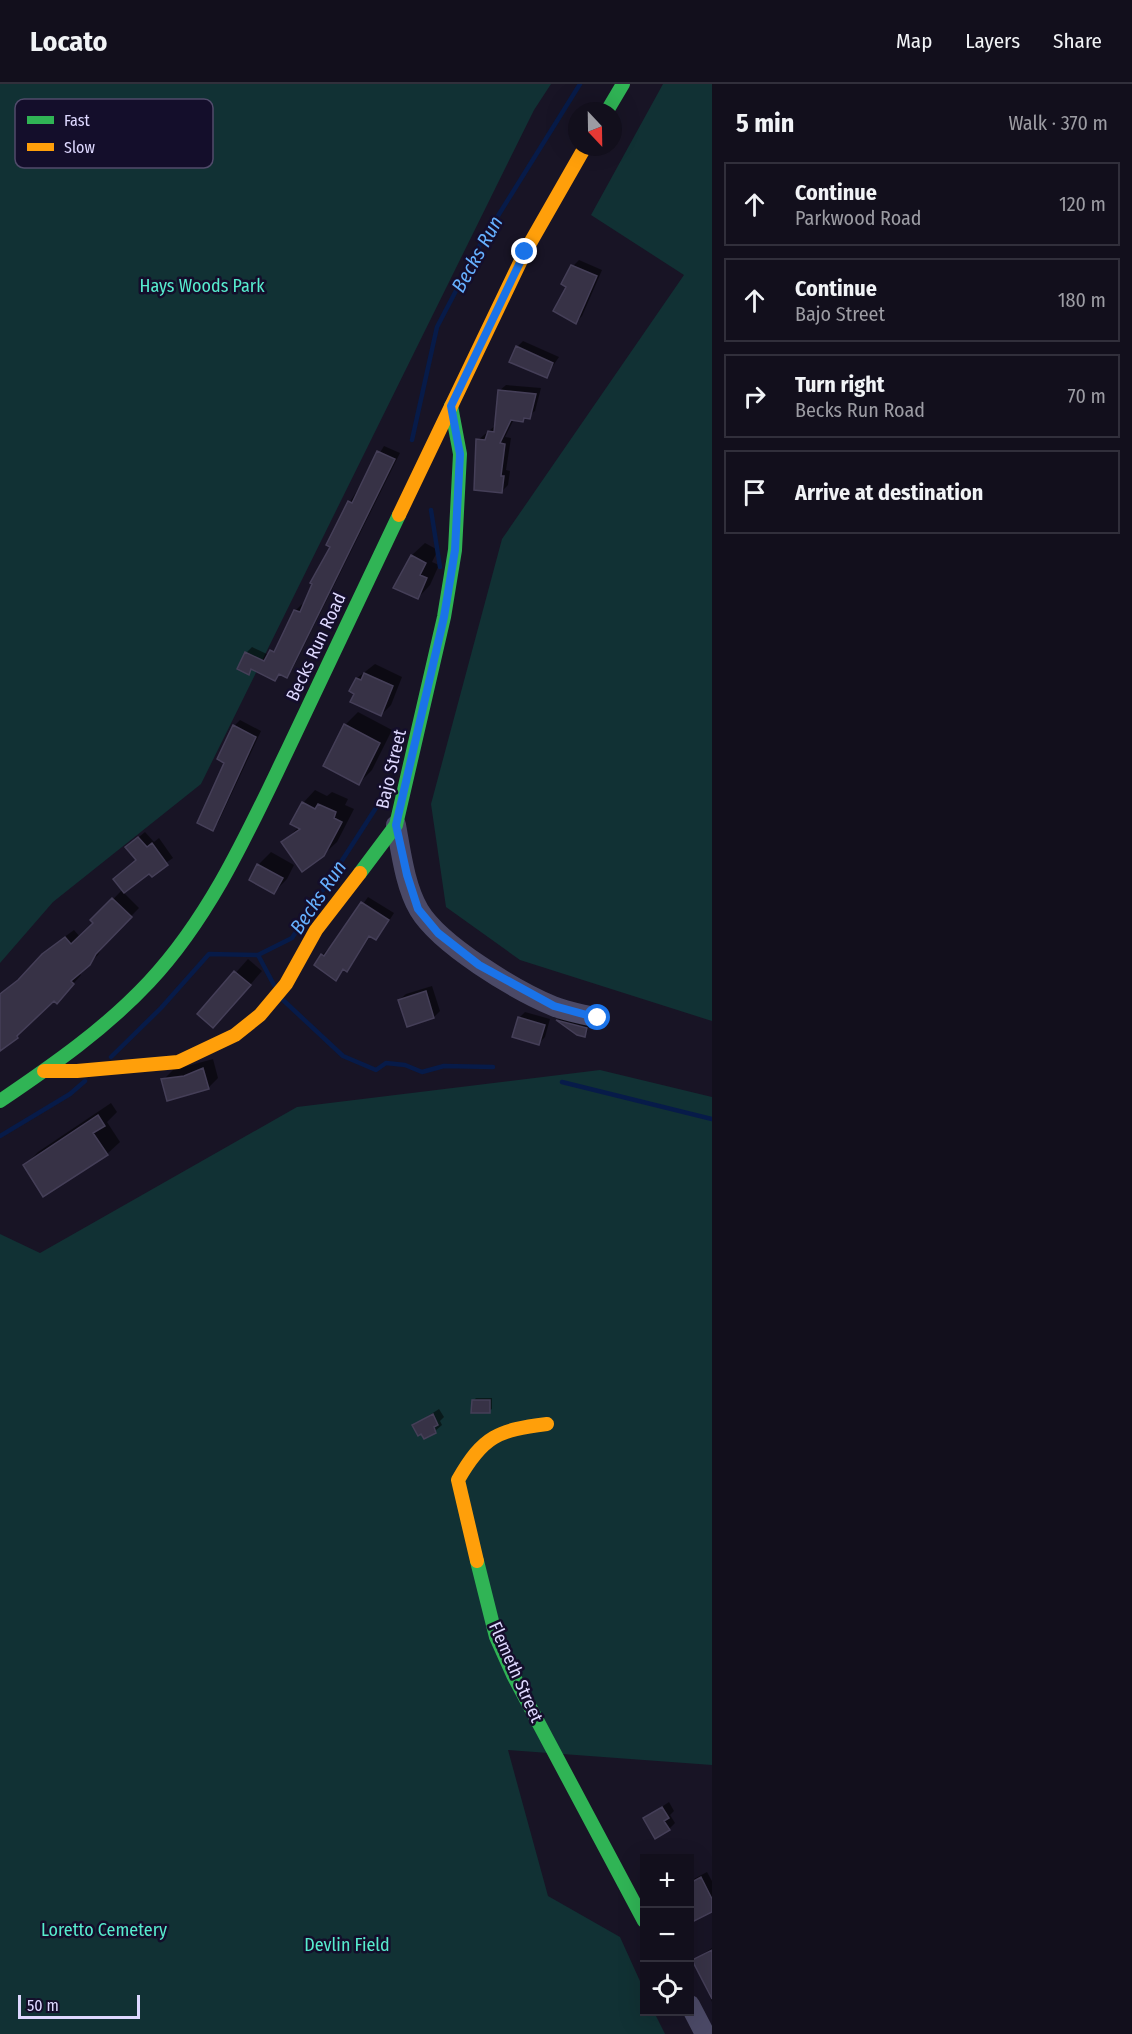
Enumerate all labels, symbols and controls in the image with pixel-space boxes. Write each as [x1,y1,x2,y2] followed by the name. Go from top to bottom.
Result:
[30,25,108,58] text: Locato
[896,28,932,54] text: Map
[965,28,1020,54] text: Layers
[1053,28,1102,54] text: Share
[15,99,213,168] legend
[568,102,622,156] north arrow
[736,108,794,139] text: 5 min
[64,111,91,130] text: Fast
[1008,111,1108,135] text: Walk · 370 m
[64,138,95,157] text: Slow
[795,179,877,206] text: Continue
[738,188,771,221] icon: ahead
[1059,192,1106,216] text: 120 m
[795,206,922,230] text: Parkwood Road
[446,212,508,296] water label: Becks Run
[511,238,537,264] route end
[139,275,265,297] park label: Hays Woods Park
[795,275,877,302] text: Continue
[738,284,771,317] icon: ahead
[1058,288,1106,312] text: 180 m
[795,302,885,326] text: Bajo Street
[795,371,884,398] text: Turn right
[738,380,771,413] icon: right
[1068,384,1106,408] text: 70 m
[795,398,925,422] text: Becks Run Road
[738,476,771,509] icon: arrive
[795,479,983,506] text: Arrive at destination
[281,589,351,705] street label: Becks Run Road
[371,727,411,811] street label: Bajo Street
[285,856,351,938] water label: Becks Run
[584,1004,610,1030] route start
[484,1618,548,1726] street label: Flemeth Street
[640,1854,694,2016] map controls
[640,1854,694,1908] button: +
[640,1908,694,1962] button: −
[41,1919,167,1941] park label: Loretto Cemetery
[304,1934,390,1956] park label: Devlin Field
[640,1962,694,2016] button: locate
[18,1992,140,2020] scale bar
[27,1996,59,2015] text: 50 m

